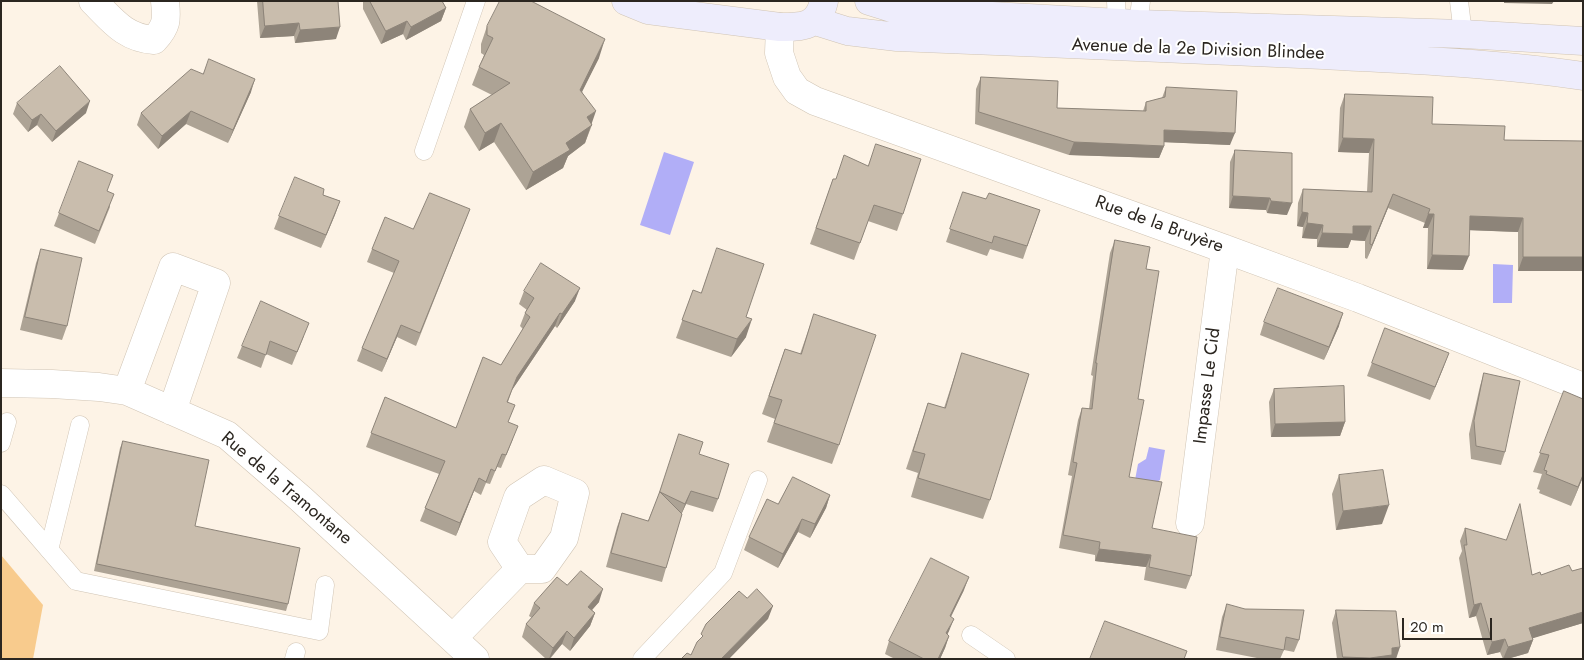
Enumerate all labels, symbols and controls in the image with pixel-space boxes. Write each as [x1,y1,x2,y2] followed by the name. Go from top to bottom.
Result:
[1071,35,1325,65] street label: Avenue de la 2e Division Blindee
[1092,192,1226,258] street label: Rue de la Bruyère
[1190,327,1226,445] street label: Impasse Le Cid
[216,428,356,550] street label: Rue de la Tramontane
[1404,608,1494,640] scale bar
[1410,616,1444,638] text: 20 m

